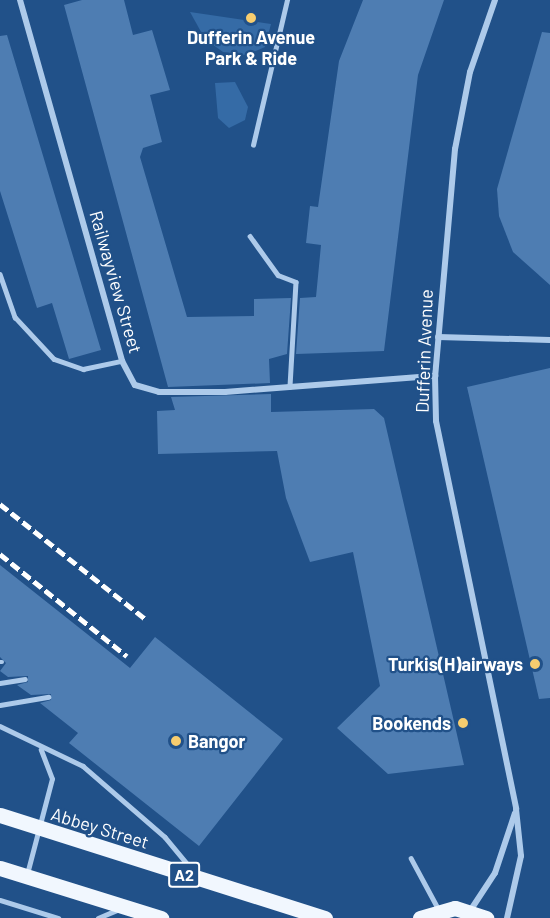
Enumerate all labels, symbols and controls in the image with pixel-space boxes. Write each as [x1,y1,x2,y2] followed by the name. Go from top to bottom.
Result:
[244,11,258,25] marker: Dufferin Avenue Park & Ride
[187,27,315,70] place label: Dufferin Avenue Park & Ride
[85,208,147,356] street label: Railwayview Street
[411,289,437,413] street label: Dufferin Avenue
[388,653,523,675] place label: Turkis(H)airways
[528,657,542,671] marker: Turkis(H)airways
[372,712,451,734] place label: Bookends
[456,716,470,730] marker: Bookends
[188,730,245,752] place label: Bangor
[169,734,183,748] marker: Bangor
[49,803,151,853] street label: Abbey Street
[168,862,201,888] road number: A2

